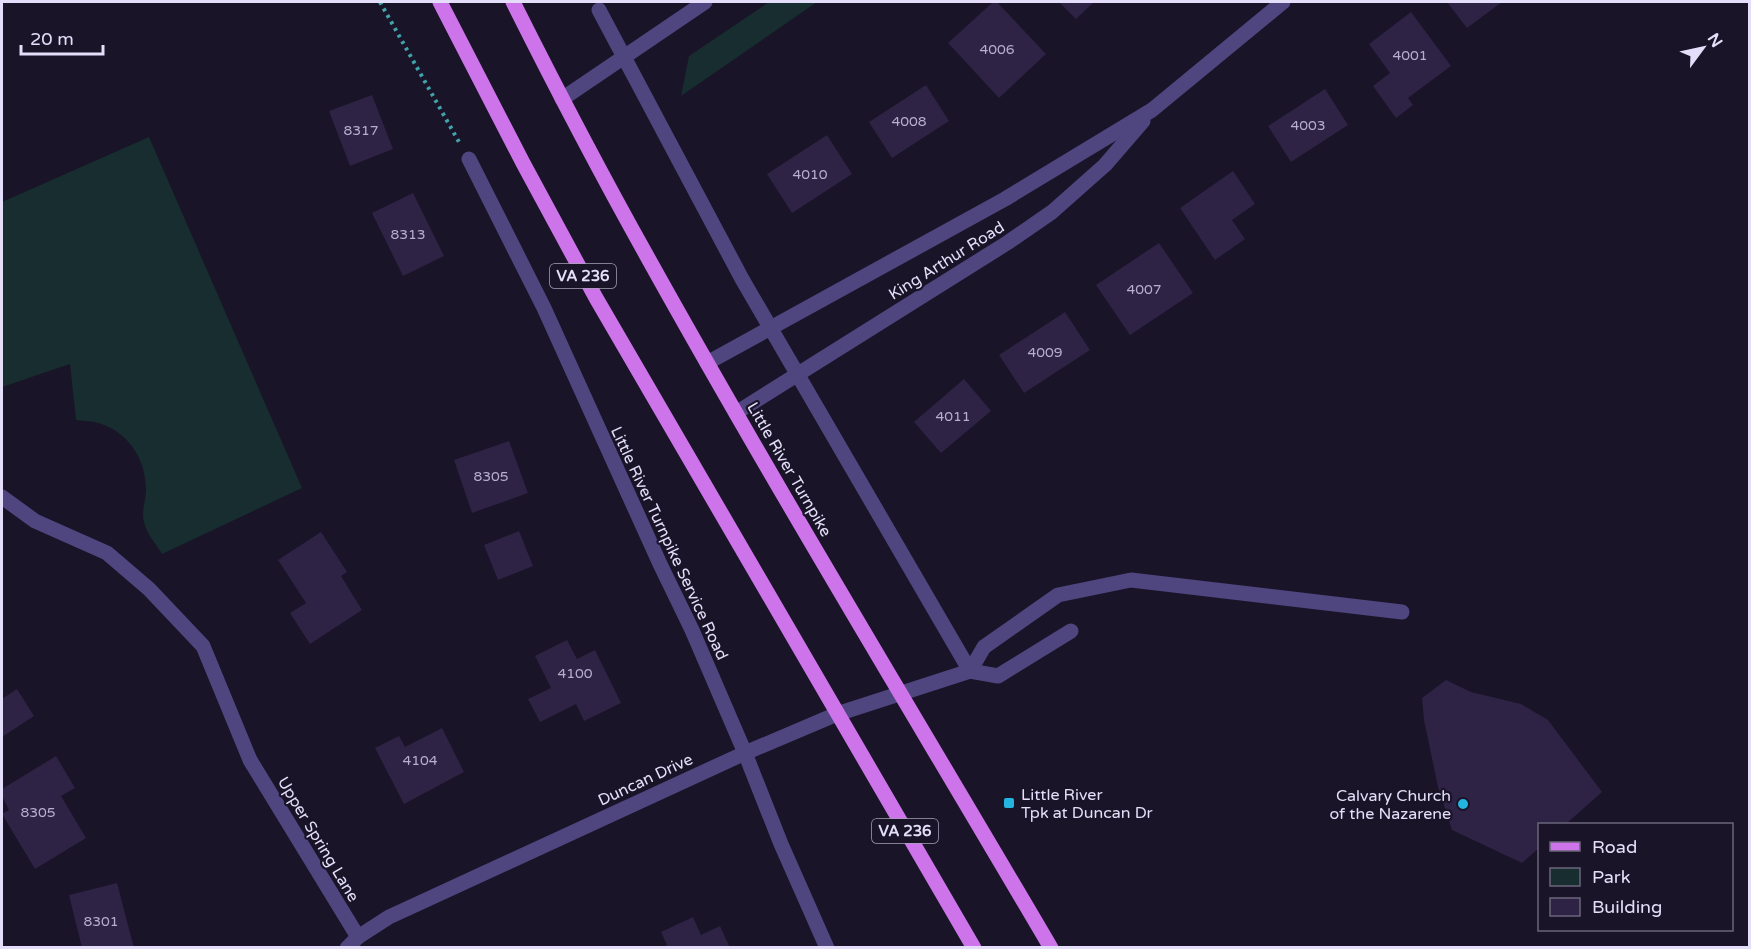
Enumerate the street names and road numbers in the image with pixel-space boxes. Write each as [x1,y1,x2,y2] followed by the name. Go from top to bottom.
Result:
[885,217,1008,304] street label: King Arthur Road
[550,264,616,288] road number: VA 236
[743,399,836,540] street label: Little River Turnpike
[606,423,732,663] street label: Little River Turnpike Service Road
[595,749,696,811] street label: Duncan Drive
[273,773,363,906] street label: Upper Spring Lane
[872,819,938,843] road number: VA 236

